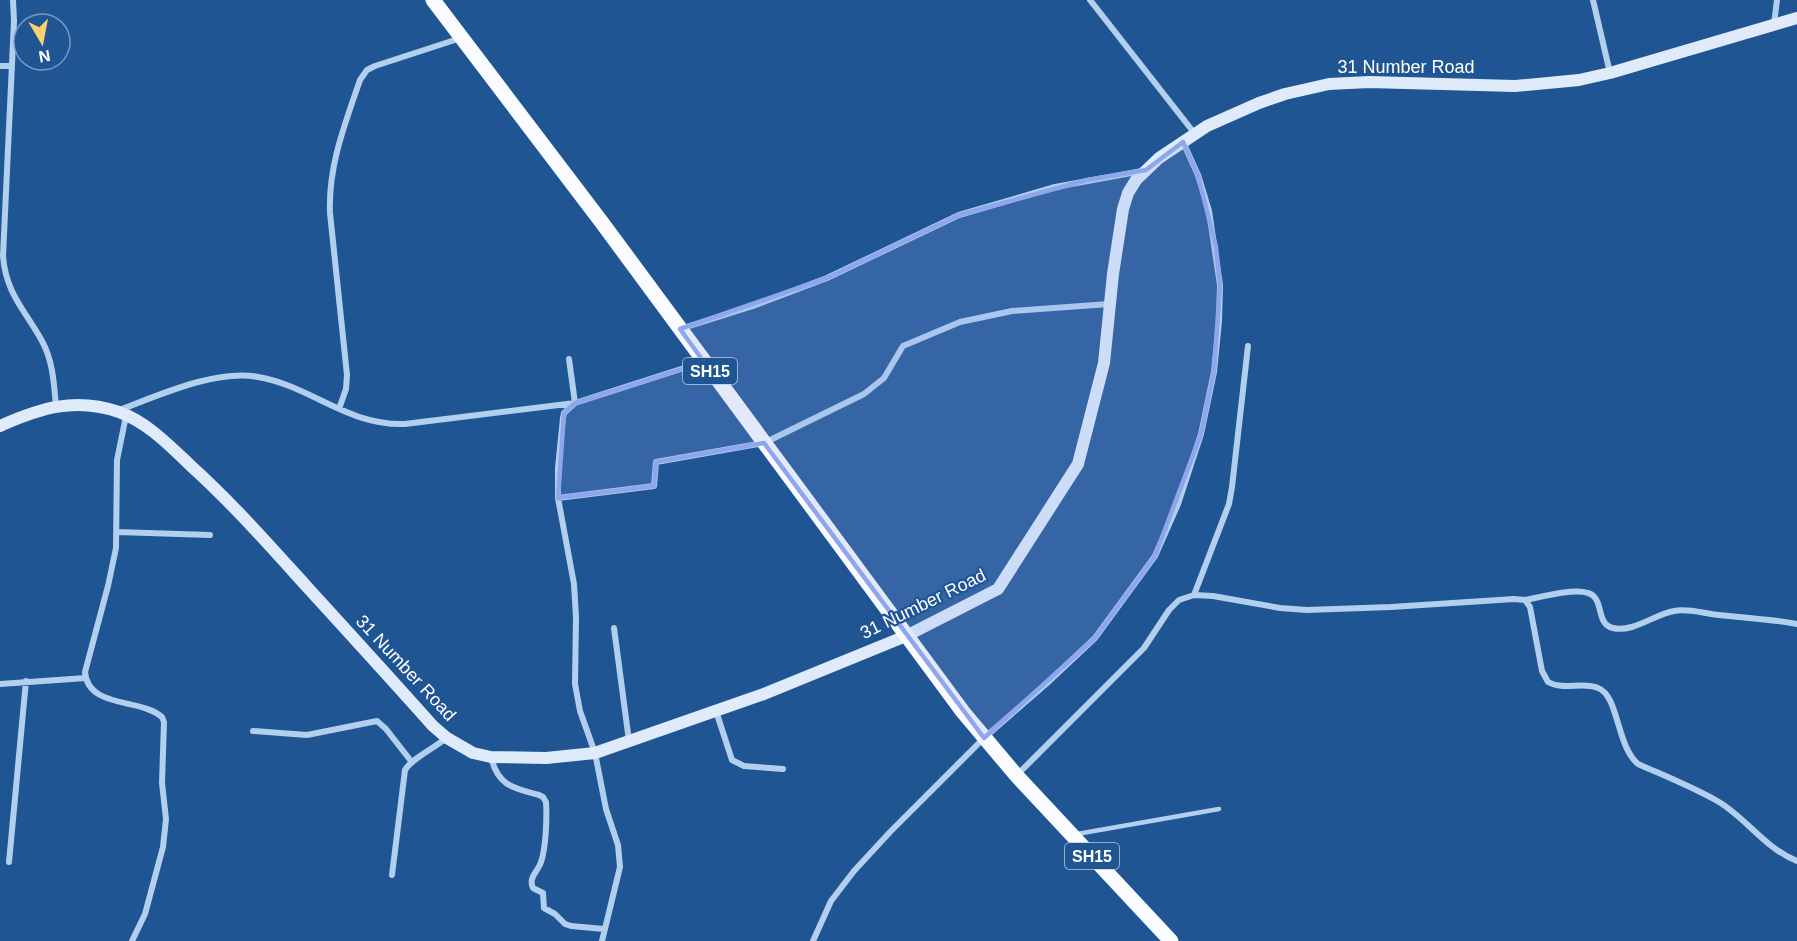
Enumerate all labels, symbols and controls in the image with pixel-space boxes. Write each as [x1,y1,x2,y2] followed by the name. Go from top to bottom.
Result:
[12,12,72,72] north arrow
[37,47,52,66] text: N
[1337,57,1475,77] street label: 31 Number Road
[683,358,737,384] road number: SH15
[857,565,989,643] street label: 31 Number Road
[352,611,460,725] street label: 31 Number Road
[1065,843,1119,869] road number: SH15

